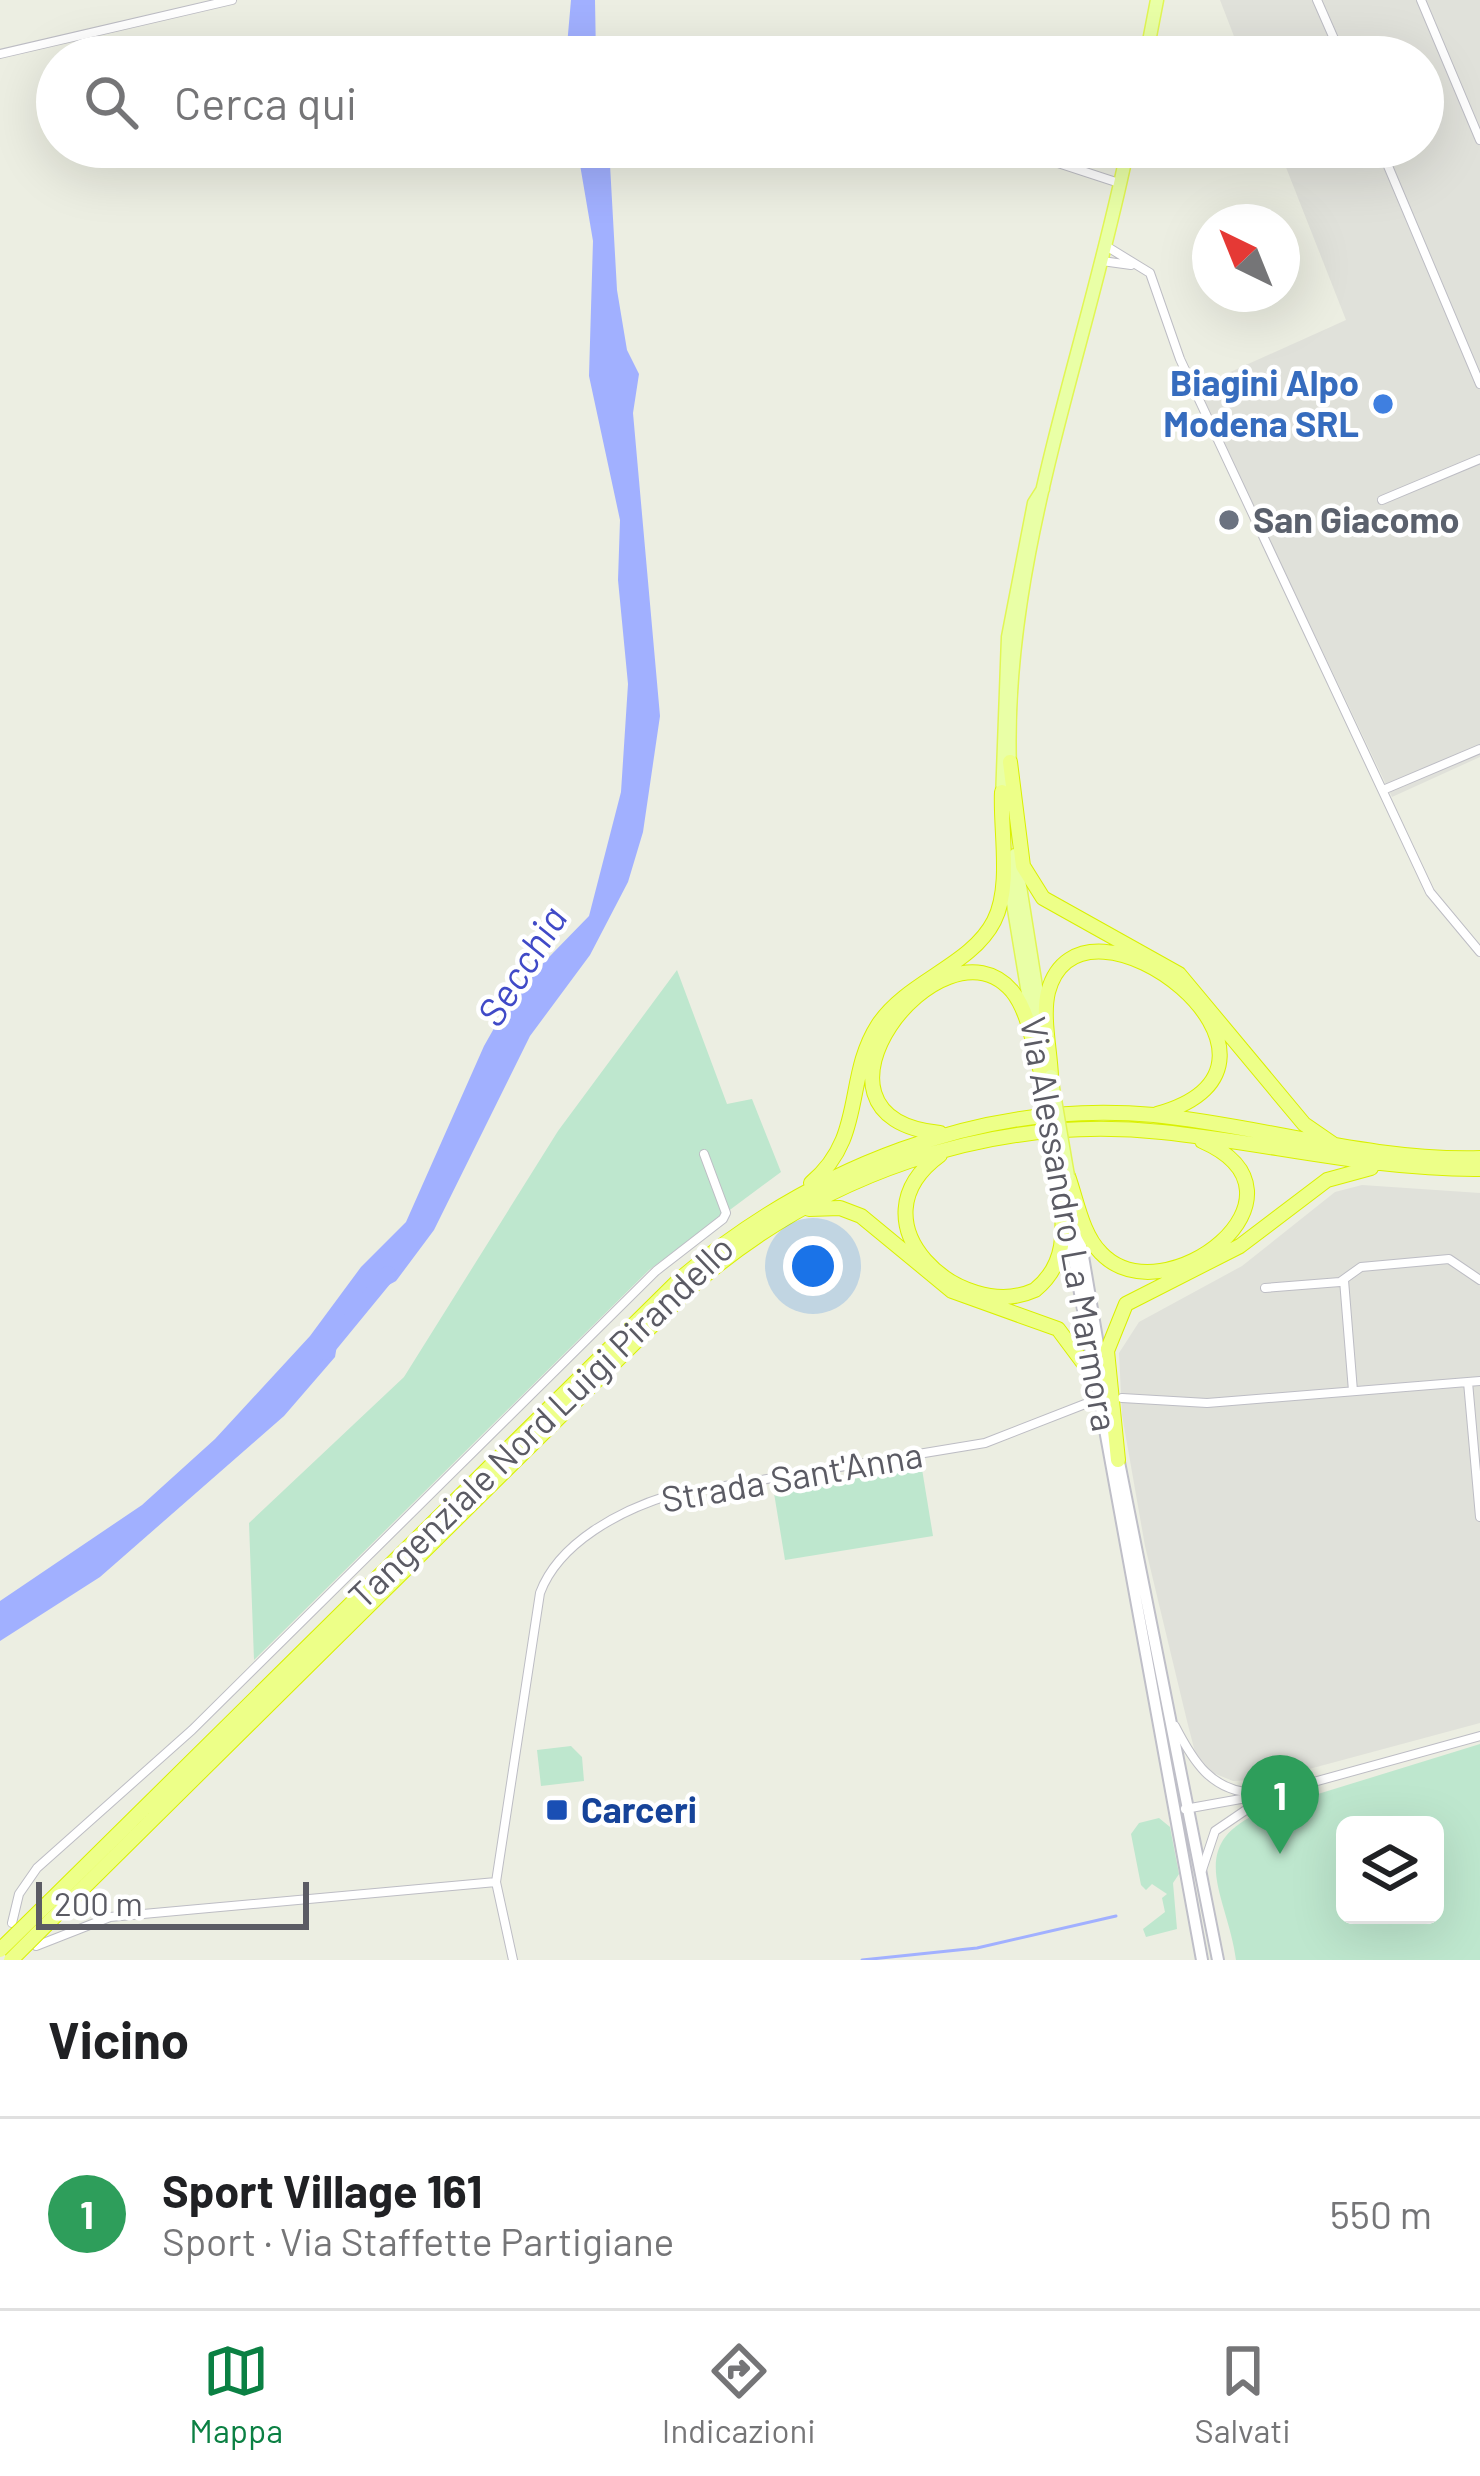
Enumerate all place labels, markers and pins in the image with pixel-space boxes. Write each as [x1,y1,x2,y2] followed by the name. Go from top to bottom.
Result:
[1163,360,1359,444] place label: Biagini Alpo Modena SRL
[1370,391,1396,417] marker: Biagini Alpo Modena SRL
[1253,497,1460,540] place label: San Giacomo
[1216,507,1242,533] marker: San Giacomo
[1241,1755,1319,1854] pin: 1
[581,1787,697,1830] place label: Carceri
[544,1797,570,1823] marker: Carceri

